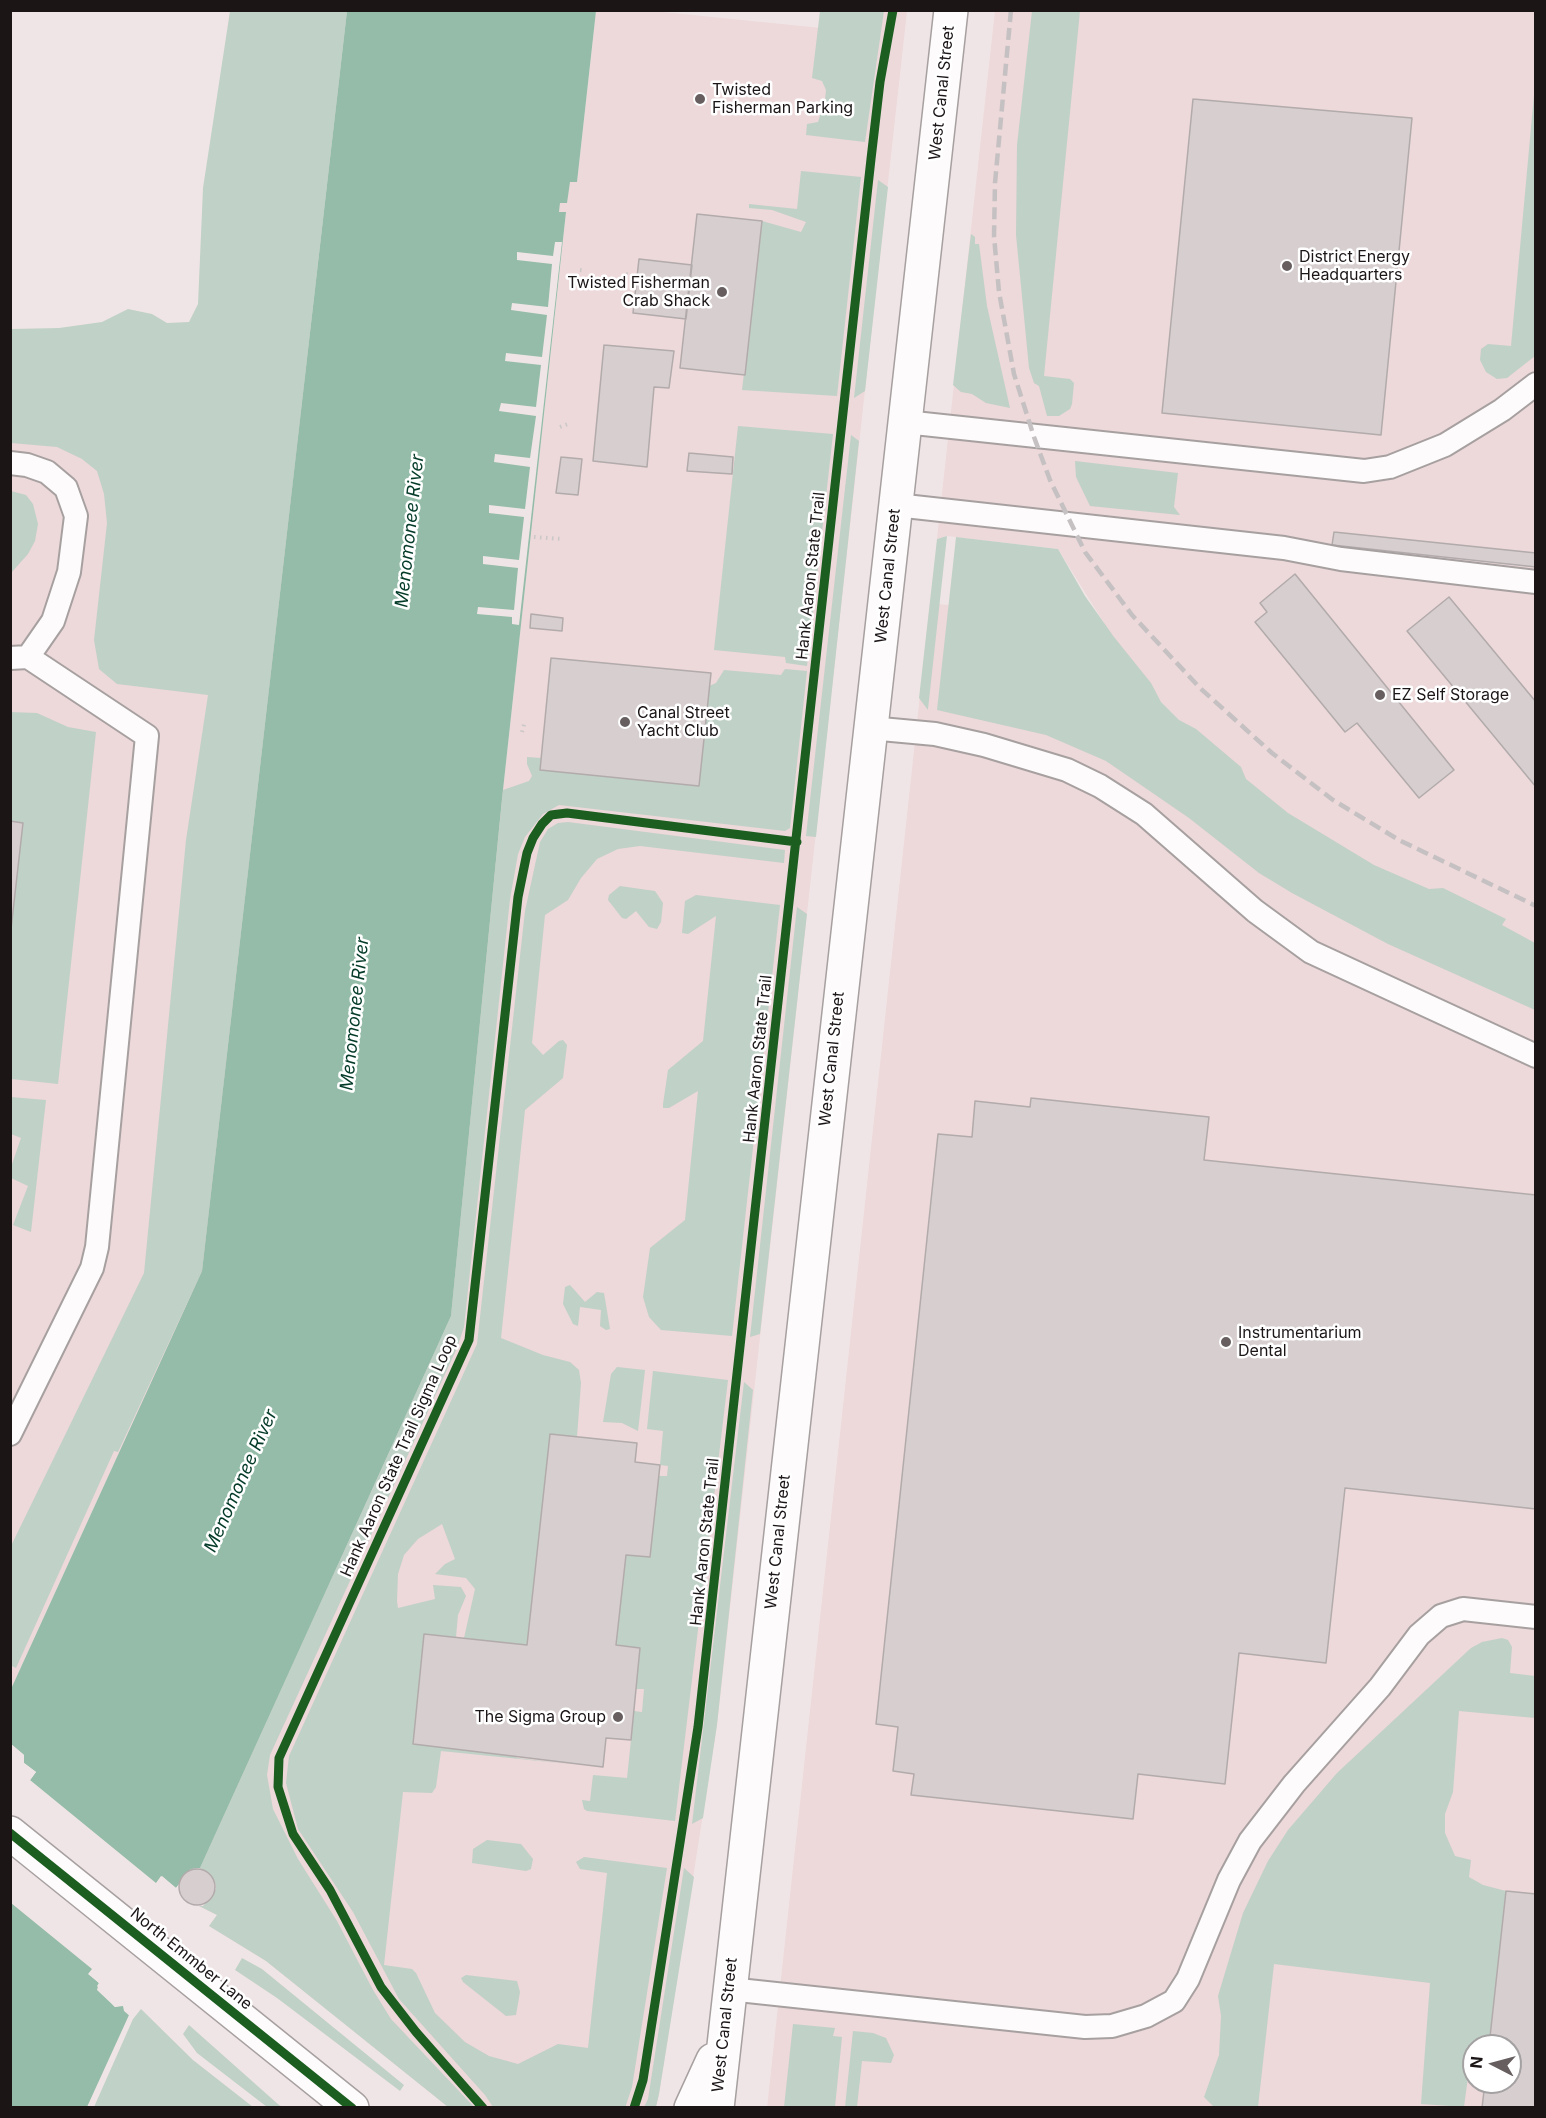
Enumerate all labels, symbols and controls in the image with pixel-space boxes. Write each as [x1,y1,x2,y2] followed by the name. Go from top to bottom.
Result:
[925,25,959,161] street label: West Canal Street
[712,80,853,118] place label: Twisted Fisherman Parking
[693,92,707,106] marker: Twisted Fisherman Parking
[1299,247,1410,285] place label: District Energy Headquarters
[1280,259,1294,273] marker: District Energy Headquarters
[567,273,710,311] place label: Twisted Fisherman Crab Shack
[715,285,729,299] marker: Twisted Fisherman Crab Shack
[391,453,429,609] water label: Menomonee River
[793,491,829,661] street label: Hank Aaron State Trail
[871,508,905,644] street label: West Canal Street
[1392,685,1509,705] place label: EZ Self Storage
[1373,688,1387,702] marker: EZ Self Storage
[637,703,730,741] place label: Canal Street Yacht Club
[618,715,632,729] marker: Canal Street Yacht Club
[336,936,374,1092] water label: Menomonee River
[740,974,776,1144] street label: Hank Aaron State Trail
[815,991,849,1127] street label: West Canal Street
[1238,1323,1362,1361] place label: Instrumentarium Dental
[337,1332,461,1580] street label: Hank Aaron State Trail Sigma Loop
[1219,1335,1233,1349] marker: Instrumentarium Dental
[200,1406,282,1556] water label: Menomonee River
[687,1457,723,1627] street label: Hank Aaron State Trail
[761,1474,795,1610] street label: West Canal Street
[474,1707,606,1727] place label: The Sigma Group
[611,1710,625,1724] marker: The Sigma Group
[126,1904,256,2014] street label: North Emmber Lane
[708,1957,742,2093] street label: West Canal Street
[1462,2034,1522,2094] north arrow
[1466,2055,1487,2069] text: N

